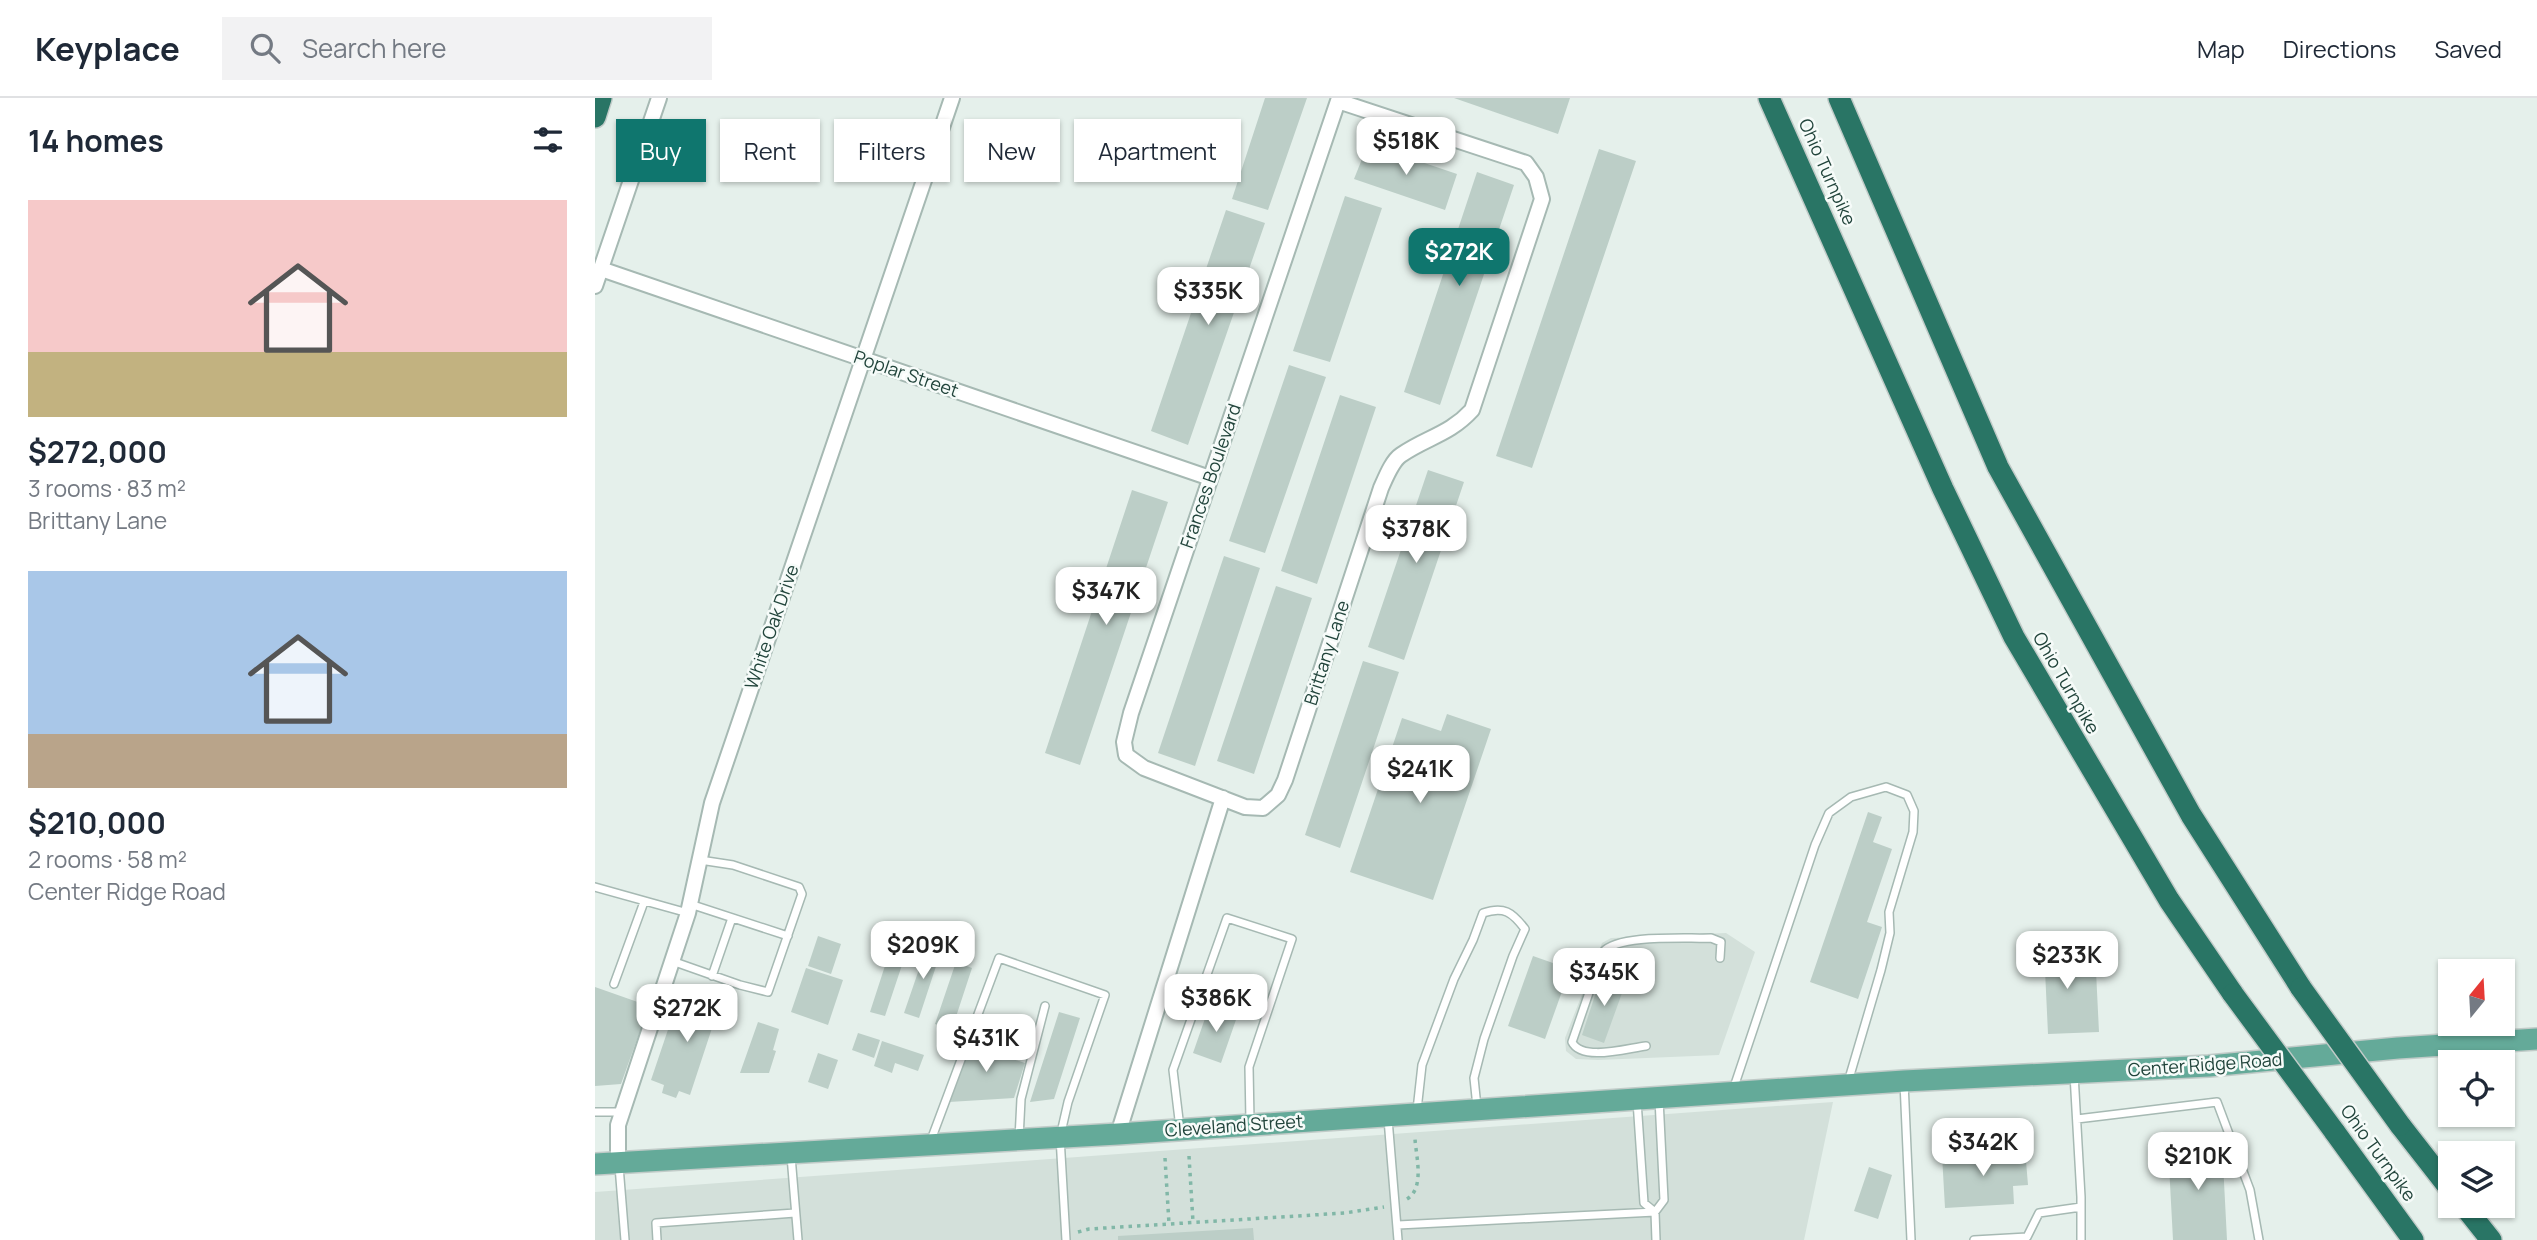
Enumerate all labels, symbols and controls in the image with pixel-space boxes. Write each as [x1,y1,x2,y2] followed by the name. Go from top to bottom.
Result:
[222,17,712,80] search box
[35,26,180,71] text: Keyplace
[246,29,284,67] icon: search
[302,30,447,66] text: Search here
[2197,32,2245,65] text: Map
[2283,32,2396,65] text: Directions
[2434,32,2502,65] text: Saved
[1794,115,1862,229] street label: Ohio Turnpike
[1357,118,1455,177] pin: $518K
[616,119,706,182] chip: Buy
[720,119,820,182] chip: Rent
[834,119,950,182] chip: Filters
[964,119,1060,182] chip: New
[1074,119,1241,182] chip: Apartment
[28,120,164,161] text: 14 homes
[529,121,567,159] icon: filters
[1373,124,1439,156] text: $518K
[1410,228,1508,288] pin: $272K
[1425,235,1494,267] text: $272K
[235,245,361,371] icon: home
[1159,268,1257,327] pin: $335K
[1173,274,1243,306] text: $335K
[851,344,962,402] street label: Poplar Street
[1174,400,1246,551] street label: Frances Boulevard
[28,431,167,472] text: $272,000
[28,472,186,504] text: 3 rooms · 83 m²
[28,504,167,536] text: Brittany Lane
[1367,505,1465,565] pin: $378K
[1381,512,1451,544] text: $378K
[738,561,804,692] street label: White Oak Drive
[1057,568,1155,627] pin: $347K
[1072,574,1140,606] text: $347K
[1298,597,1354,708] street label: Brittany Lane
[235,616,361,742] icon: home
[2028,627,2106,738] street label: Ohio Turnpike
[1371,746,1469,805] pin: $241K
[1387,752,1453,784] text: $241K
[28,802,166,843] text: $210,000
[28,843,187,875] text: 2 rooms · 58 m²
[28,875,226,907] text: Center Ridge Road
[874,922,972,981] pin: $209K
[887,928,959,960] text: $209K
[2018,932,2116,991] pin: $233K
[2032,938,2102,970] text: $233K
[1555,948,1653,1008] pin: $345K
[1569,955,1639,987] text: $345K
[2438,959,2515,1036] north arrow
[2438,959,2515,1218] map controls
[1167,974,1265,1034] pin: $386K
[1180,981,1252,1013] text: $386K
[638,984,736,1044] pin: $272K
[653,991,722,1023] text: $272K
[937,1014,1035,1074] pin: $431K
[953,1021,1019,1053] text: $431K
[2127,1047,2283,1081] street label: Center Ridge Road
[2438,1050,2515,1127] button: locate
[2336,1099,2422,1206] street label: Ohio Turnpike
[1164,1108,1304,1142] street label: Cleveland Street
[1934,1118,2032,1178] pin: $342K
[1948,1125,2018,1157] text: $342K
[2149,1132,2247,1192] pin: $210K
[2164,1139,2232,1171] text: $210K
[2438,1141,2515,1218] button: layers

